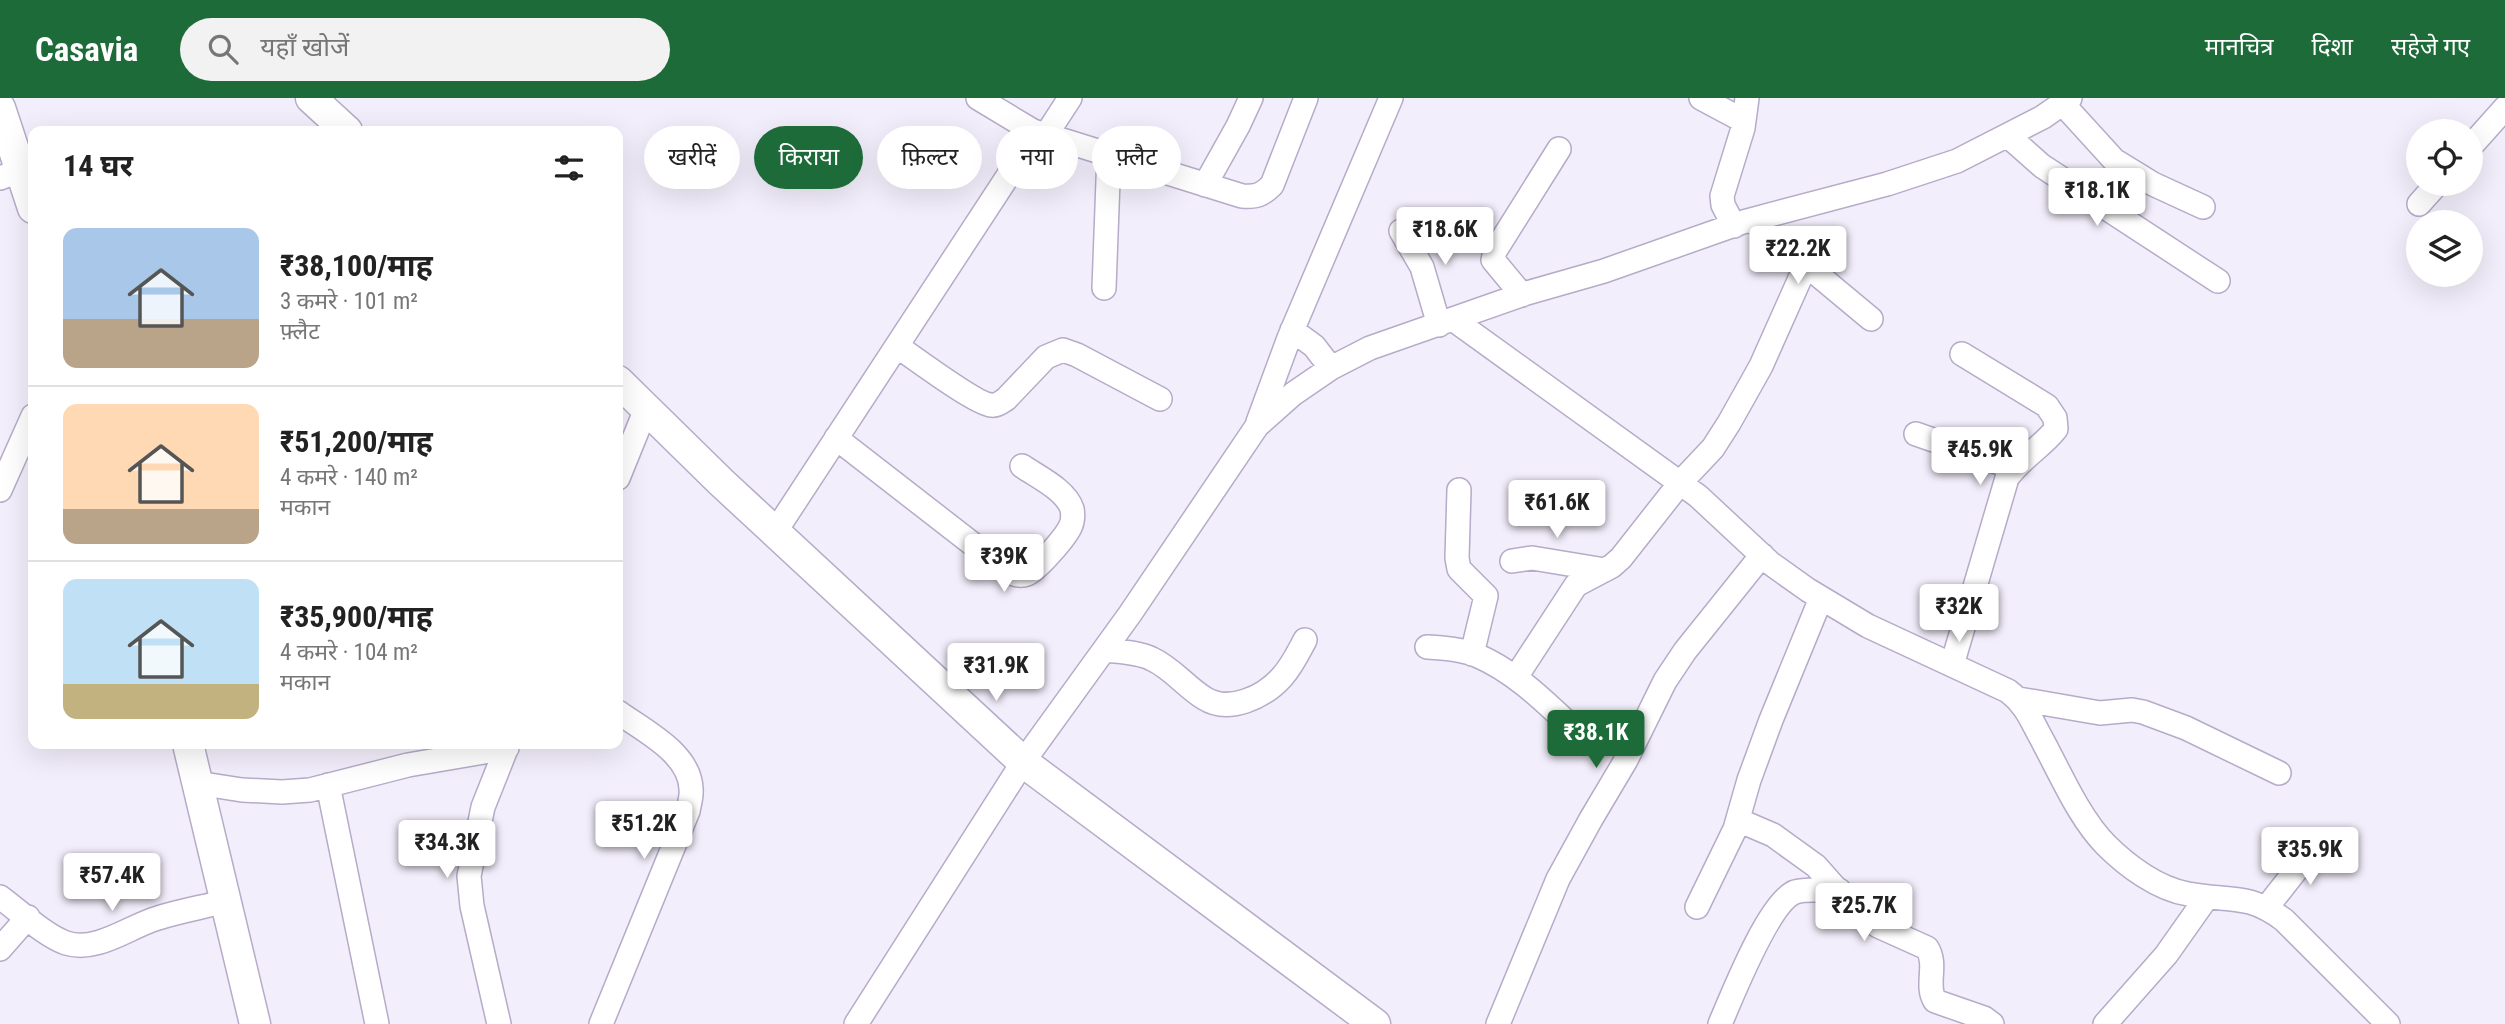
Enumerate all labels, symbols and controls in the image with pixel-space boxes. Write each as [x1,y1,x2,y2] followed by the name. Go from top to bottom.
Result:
[180,18,670,81] search box
[35,30,138,69] text: Casavia
[204,30,242,68] icon: search
[260,32,349,62] text: यहाँ खोजें
[2205,33,2273,61] text: मानचित्र
[2311,33,2353,61] text: दिशा
[2391,33,2470,61] text: सहेजे गए
[2406,119,2483,287] map controls
[2406,119,2483,196] button: locate
[644,126,740,189] chip: खरीदें
[754,126,863,189] chip: किराया
[877,126,982,189] chip: फ़िल्टर
[996,126,1078,189] chip: नया
[1092,126,1181,189] chip: फ़्लैट
[63,148,133,183] text: 14 घर
[550,149,588,187] icon: filters
[2040,169,2154,228] pin: ₹18.1K
[2064,177,2130,204] text: ₹18.1K
[1388,208,1502,267] pin: ₹18.6K
[2406,210,2483,287] button: layers
[1412,216,1478,243] text: ₹18.6K
[1741,226,1855,286] pin: ₹22.2K
[1765,235,1831,262] text: ₹22.2K
[280,248,433,283] text: ₹38,100/माह
[119,256,203,340] icon: home
[280,288,418,315] text: 3 कमरे · 101 m²
[280,318,320,345] text: फ़्लैट
[280,424,433,459] text: ₹51,200/माह
[1923,428,2037,487] pin: ₹45.9K
[119,432,203,516] icon: home
[1947,436,2013,463] text: ₹45.9K
[280,464,418,491] text: 4 कमरे · 140 m²
[1500,480,1614,540] pin: ₹61.6K
[1524,489,1590,516] text: ₹61.6K
[280,494,330,521] text: मकान
[963,534,1045,594] pin: ₹39K
[981,543,1027,570] text: ₹39K
[1918,584,2000,644] pin: ₹32K
[1936,593,1982,620] text: ₹32K
[280,599,433,634] text: ₹35,900/माह
[119,607,203,691] icon: home
[280,639,418,666] text: 4 कमरे · 104 m²
[939,644,1053,703] pin: ₹31.9K
[963,652,1029,679] text: ₹31.9K
[280,669,330,696] text: मकान
[1539,710,1653,770] pin: ₹38.1K
[1563,719,1629,746] text: ₹38.1K
[587,802,701,861] pin: ₹51.2K
[611,810,677,837] text: ₹51.2K
[390,820,504,880] pin: ₹34.3K
[2253,828,2367,887] pin: ₹35.9K
[414,829,480,856] text: ₹34.3K
[2277,836,2343,863] text: ₹35.9K
[55,854,169,913] pin: ₹57.4K
[79,862,145,889] text: ₹57.4K
[1807,884,1921,943] pin: ₹25.7K
[1831,892,1897,919] text: ₹25.7K

